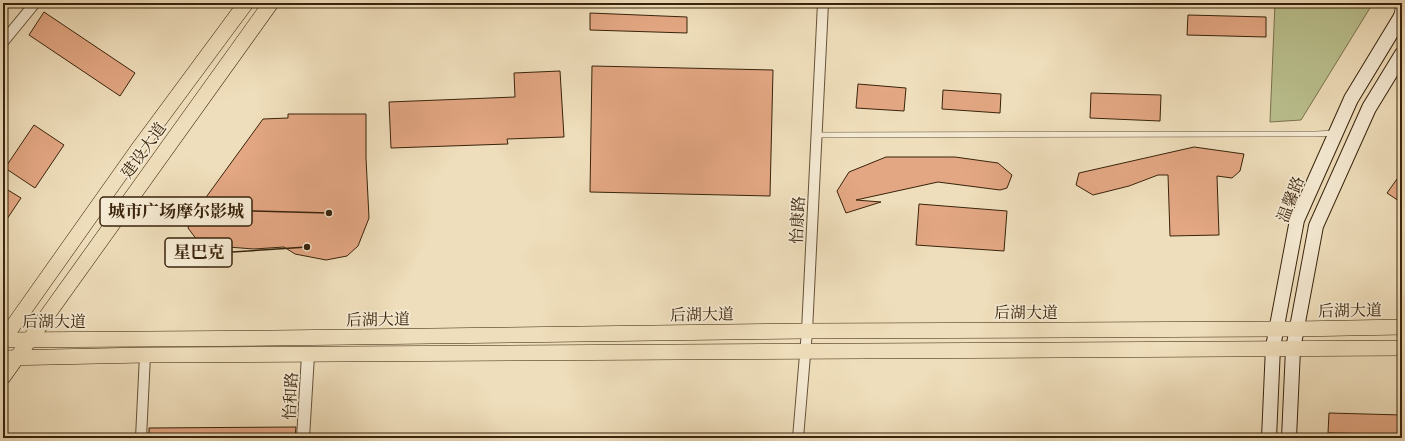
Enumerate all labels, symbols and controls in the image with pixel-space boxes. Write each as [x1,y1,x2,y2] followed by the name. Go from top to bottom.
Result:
[117,119,170,182] street label: 建设大道
[1273,173,1308,225] street label: 温馨路
[787,196,808,244] street label: 怡康路
[100,197,252,226] callout: 城市广场摩尔影城
[108,201,244,222] text: 城市广场摩尔影城
[165,238,232,267] callout: 星巴克
[174,242,225,263] text: 星巴克
[1318,300,1382,321] street label: 后湖大道
[994,303,1058,322] street label: 后湖大道
[670,304,734,325] street label: 后湖大道
[346,309,410,330] street label: 后湖大道
[22,312,86,331] street label: 后湖大道
[280,372,301,420] street label: 怡和路

